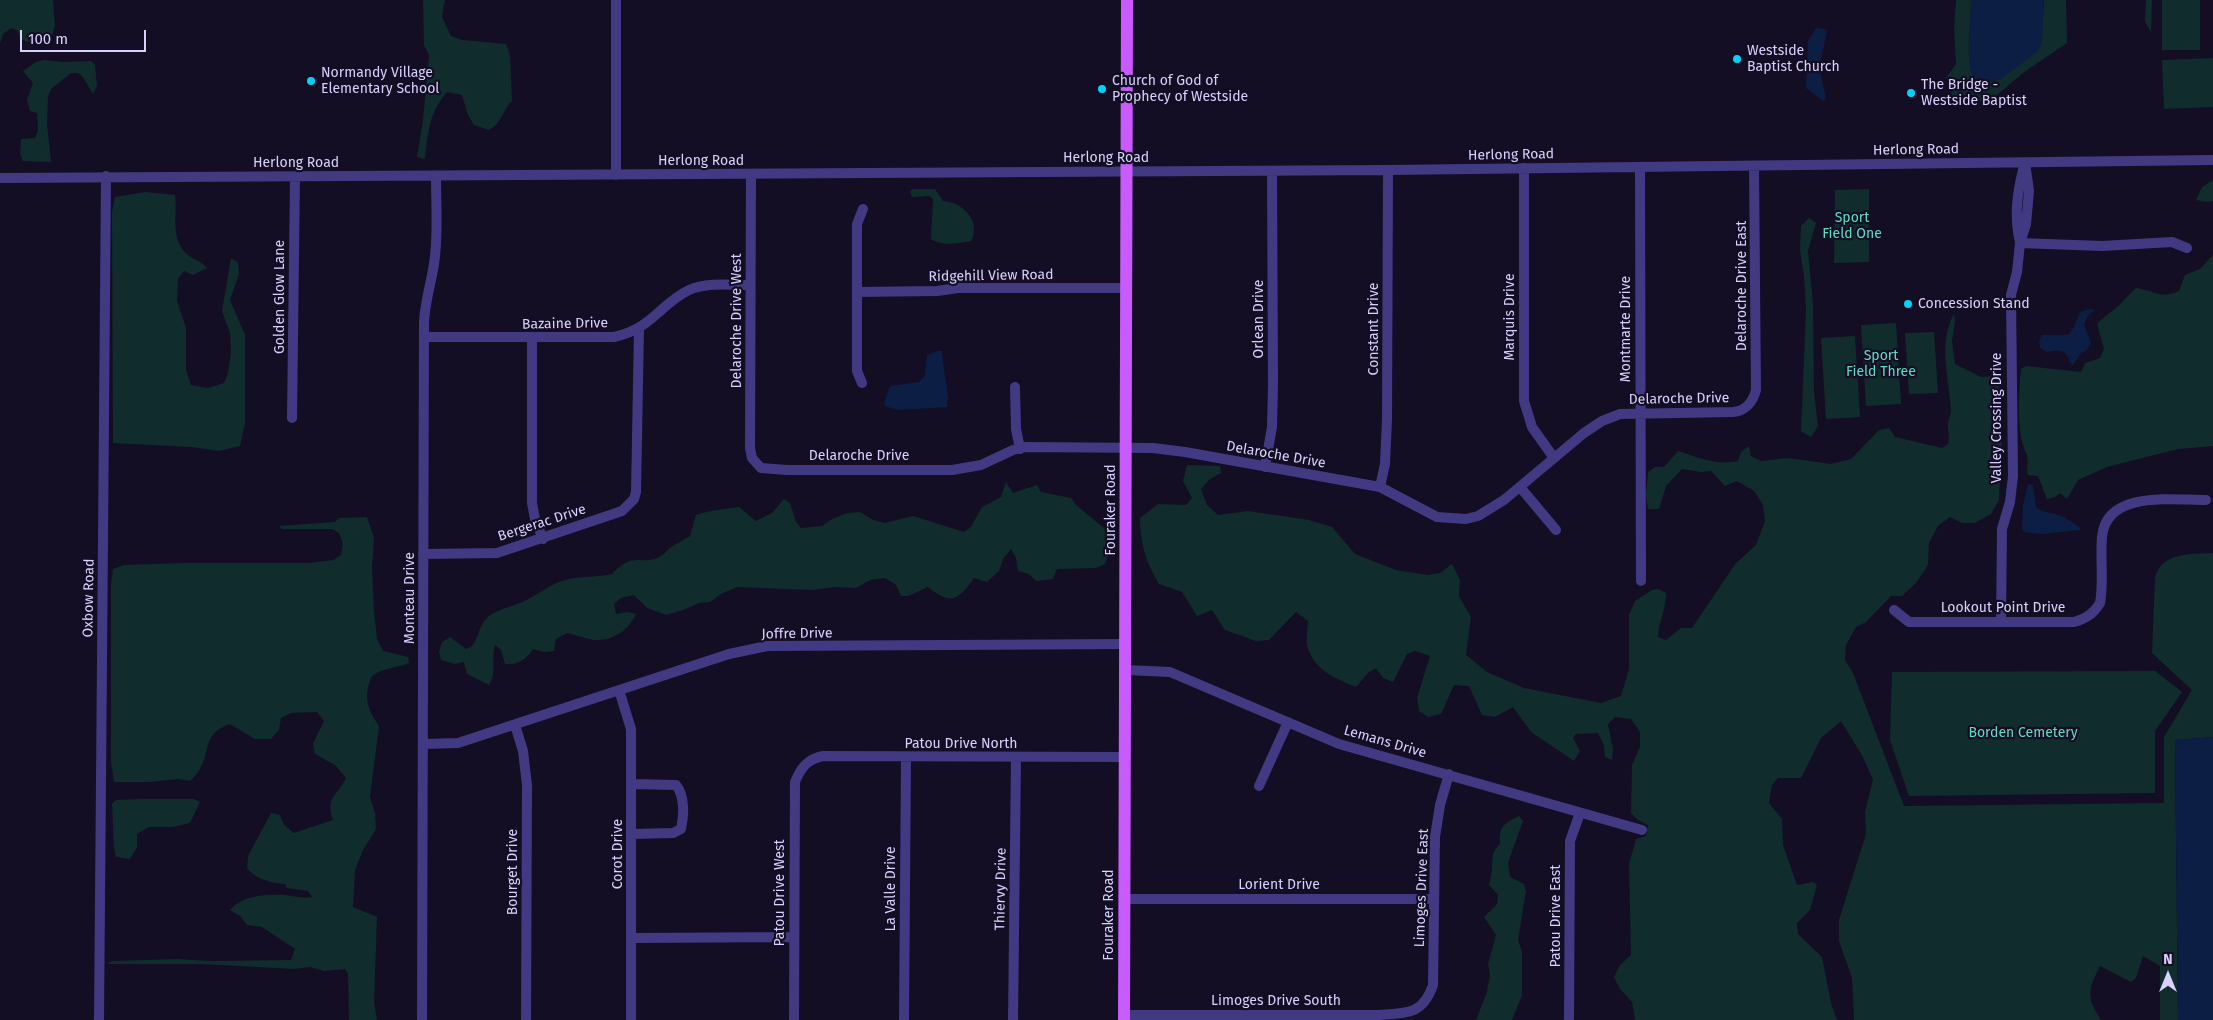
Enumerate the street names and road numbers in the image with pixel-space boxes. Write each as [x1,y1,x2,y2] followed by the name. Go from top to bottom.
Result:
[1873,141,1959,159] street label: Herlong Road
[1468,146,1554,164] street label: Herlong Road
[1063,150,1149,166] street label: Herlong Road
[658,153,744,169] street label: Herlong Road
[253,155,339,171] street label: Herlong Road
[1734,221,1750,351] street label: Delaroche Drive East
[272,240,288,354] street label: Golden Glow Lane
[729,254,745,388] street label: Delaroche Drive West
[928,267,1054,285] street label: Ridgehill View Road
[1502,273,1518,361] street label: Marquis Drive
[1618,276,1634,382] street label: Montmarte Drive
[1251,280,1267,358] street label: Orlean Drive
[1366,283,1382,375] street label: Constant Drive
[522,315,608,333] street label: Bazaine Drive
[1989,353,2005,483] street label: Valley Crossing Drive
[1629,390,1729,408] street label: Delaroche Drive
[1225,438,1327,472] street label: Delaroche Drive
[809,448,909,464] street label: Delaroche Drive
[1103,464,1119,556] street label: Fouraker Road
[496,501,588,545] street label: Bergerac Drive
[402,552,418,644] street label: Monteau Drive
[80,558,98,638] street label: Oxbow Road
[1941,600,2065,616] street label: Lookout Point Drive
[761,625,833,643] street label: Joffre Drive
[1342,722,1428,762] street label: Lemans Drive
[905,736,1017,752] street label: Patou Drive North
[610,819,626,889] street label: Corot Drive
[1412,828,1432,948] street label: Limoges Drive East
[505,829,521,915] street label: Bourget Drive
[772,839,788,947] street label: Patou Drive West
[883,846,899,932] street label: La Valle Drive
[992,847,1010,931] street label: Thiervy Drive
[1548,865,1564,967] street label: Patou Drive East
[1101,869,1117,961] street label: Fouraker Road
[1238,877,1320,893] street label: Lorient Drive
[1211,993,1341,1009] street label: Limoges Drive South

